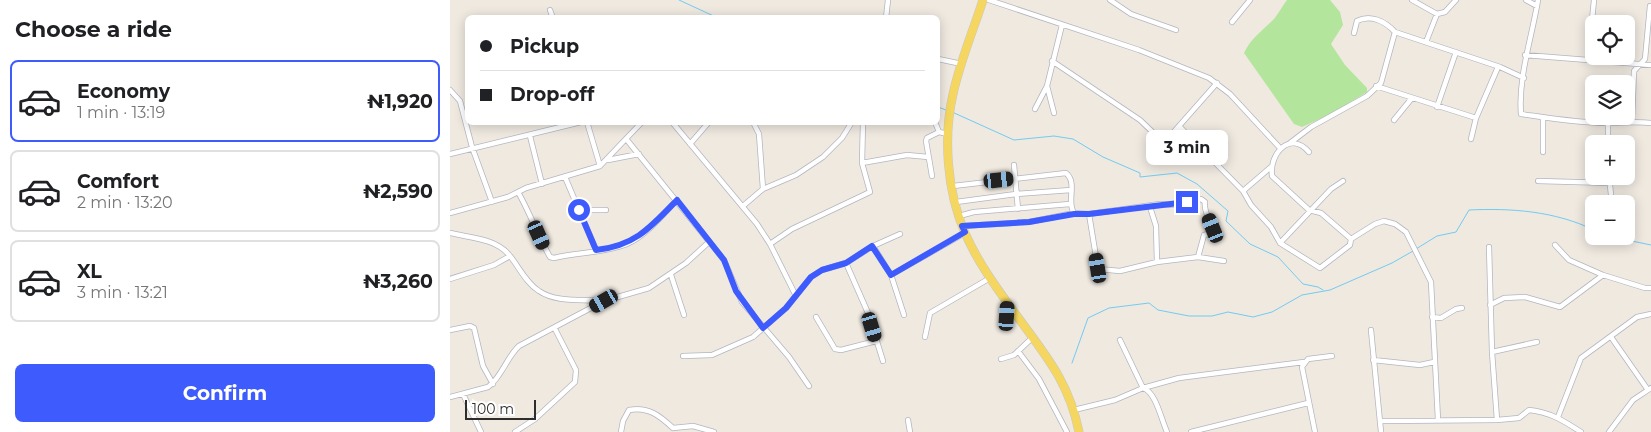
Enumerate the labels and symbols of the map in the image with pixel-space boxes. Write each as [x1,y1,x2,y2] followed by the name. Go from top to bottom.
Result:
[1146,130,1228,164] callout: 3 min
[983,171,1014,189] car
[1176,191,1198,213] route end
[568,199,590,221] route start
[1200,211,1225,245] car
[526,218,551,252] car
[1088,252,1107,284] car
[587,287,620,315] car
[998,301,1015,331] car
[860,310,883,344] car
[465,397,536,420] scale bar

